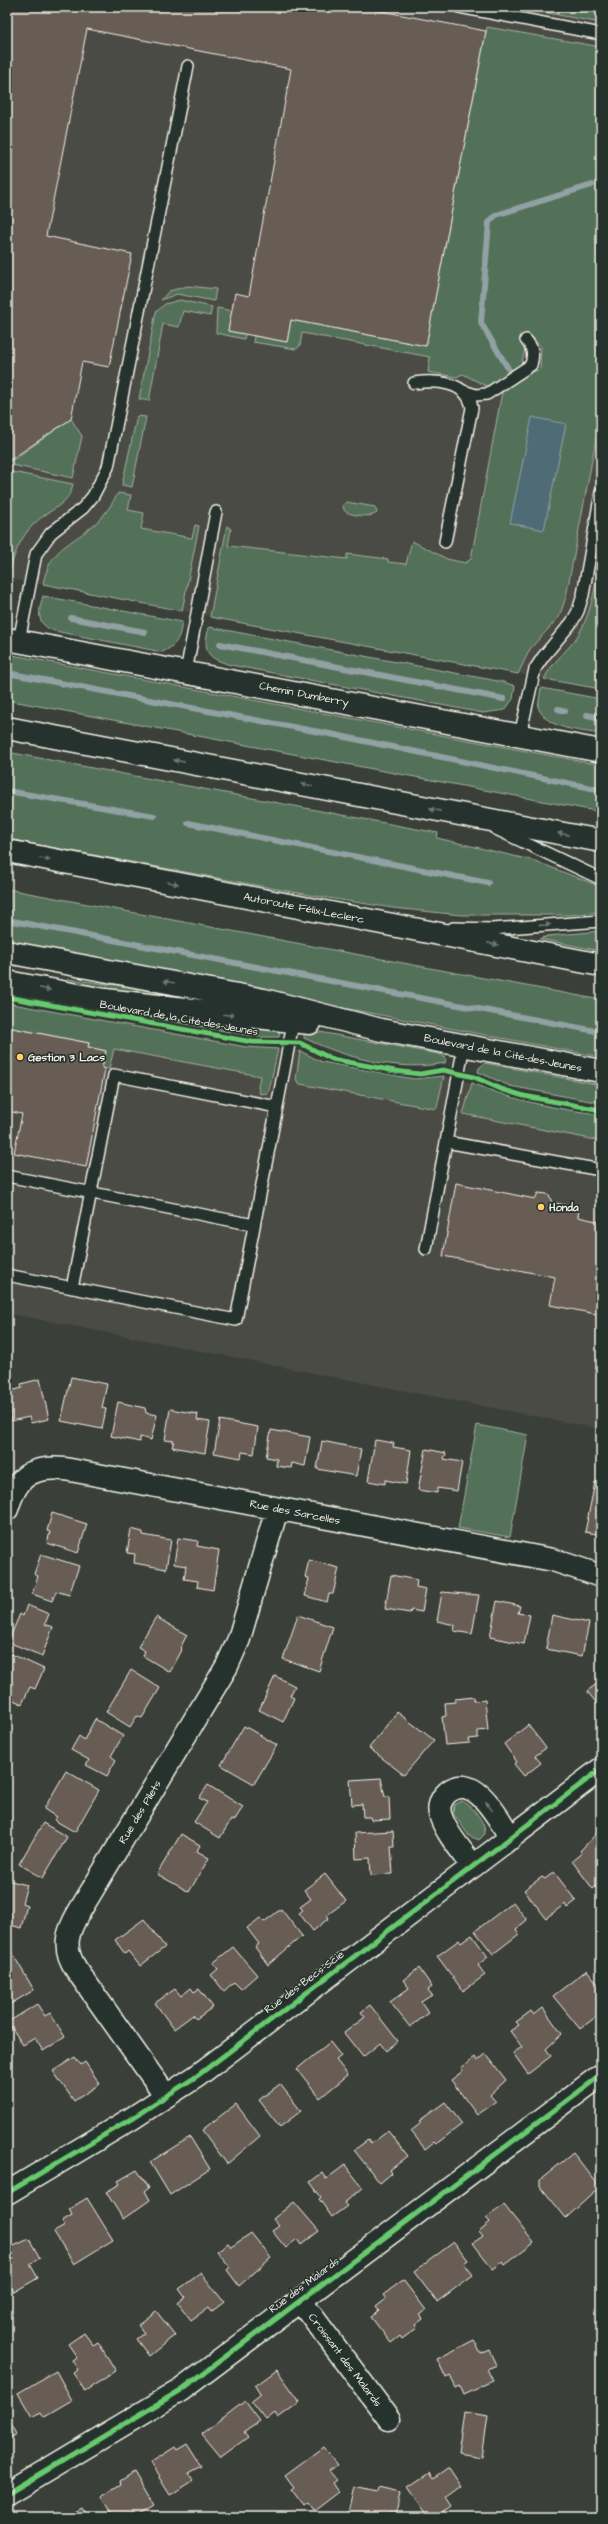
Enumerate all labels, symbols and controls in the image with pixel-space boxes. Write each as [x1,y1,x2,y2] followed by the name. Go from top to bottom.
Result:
[258,678,350,711] street label: Chemin Dumberry
[173,758,186,764] one-way arrow
[301,782,313,788] one-way arrow
[429,806,441,812] one-way arrow
[557,831,569,837] one-way arrow
[39,856,51,862] one-way arrow
[167,880,179,886] one-way arrow
[242,889,366,927] street label: Autoroute Félix-Leclerc
[539,921,551,928] one-way arrow
[487,941,499,947] one-way arrow
[163,979,175,985] one-way arrow
[39,987,51,993] one-way arrow
[99,997,260,1039] street label: Boulevard de la Cité-des-Jeunes
[223,1012,235,1018] one-way arrow
[423,1030,584,1076] street label: Boulevard de la Cité-des-Jeunes
[28,1050,105,1065] place label: Gestion 3 Lacs
[15,1052,25,1062] marker: Gestion 3 Lacs
[548,1200,579,1215] place label: Honda
[536,1202,546,1212] marker: Honda
[248,1496,342,1528] street label: Rue des Sarcelles
[115,1777,165,1847] street label: Rue des Pilets
[485,1801,493,1811] one-way arrow
[261,1947,347,2017] street label: Rue des Becs-Scie
[266,2253,343,2316] street label: Rue des Malards
[305,2310,385,2410] street label: Croissant des Malards

